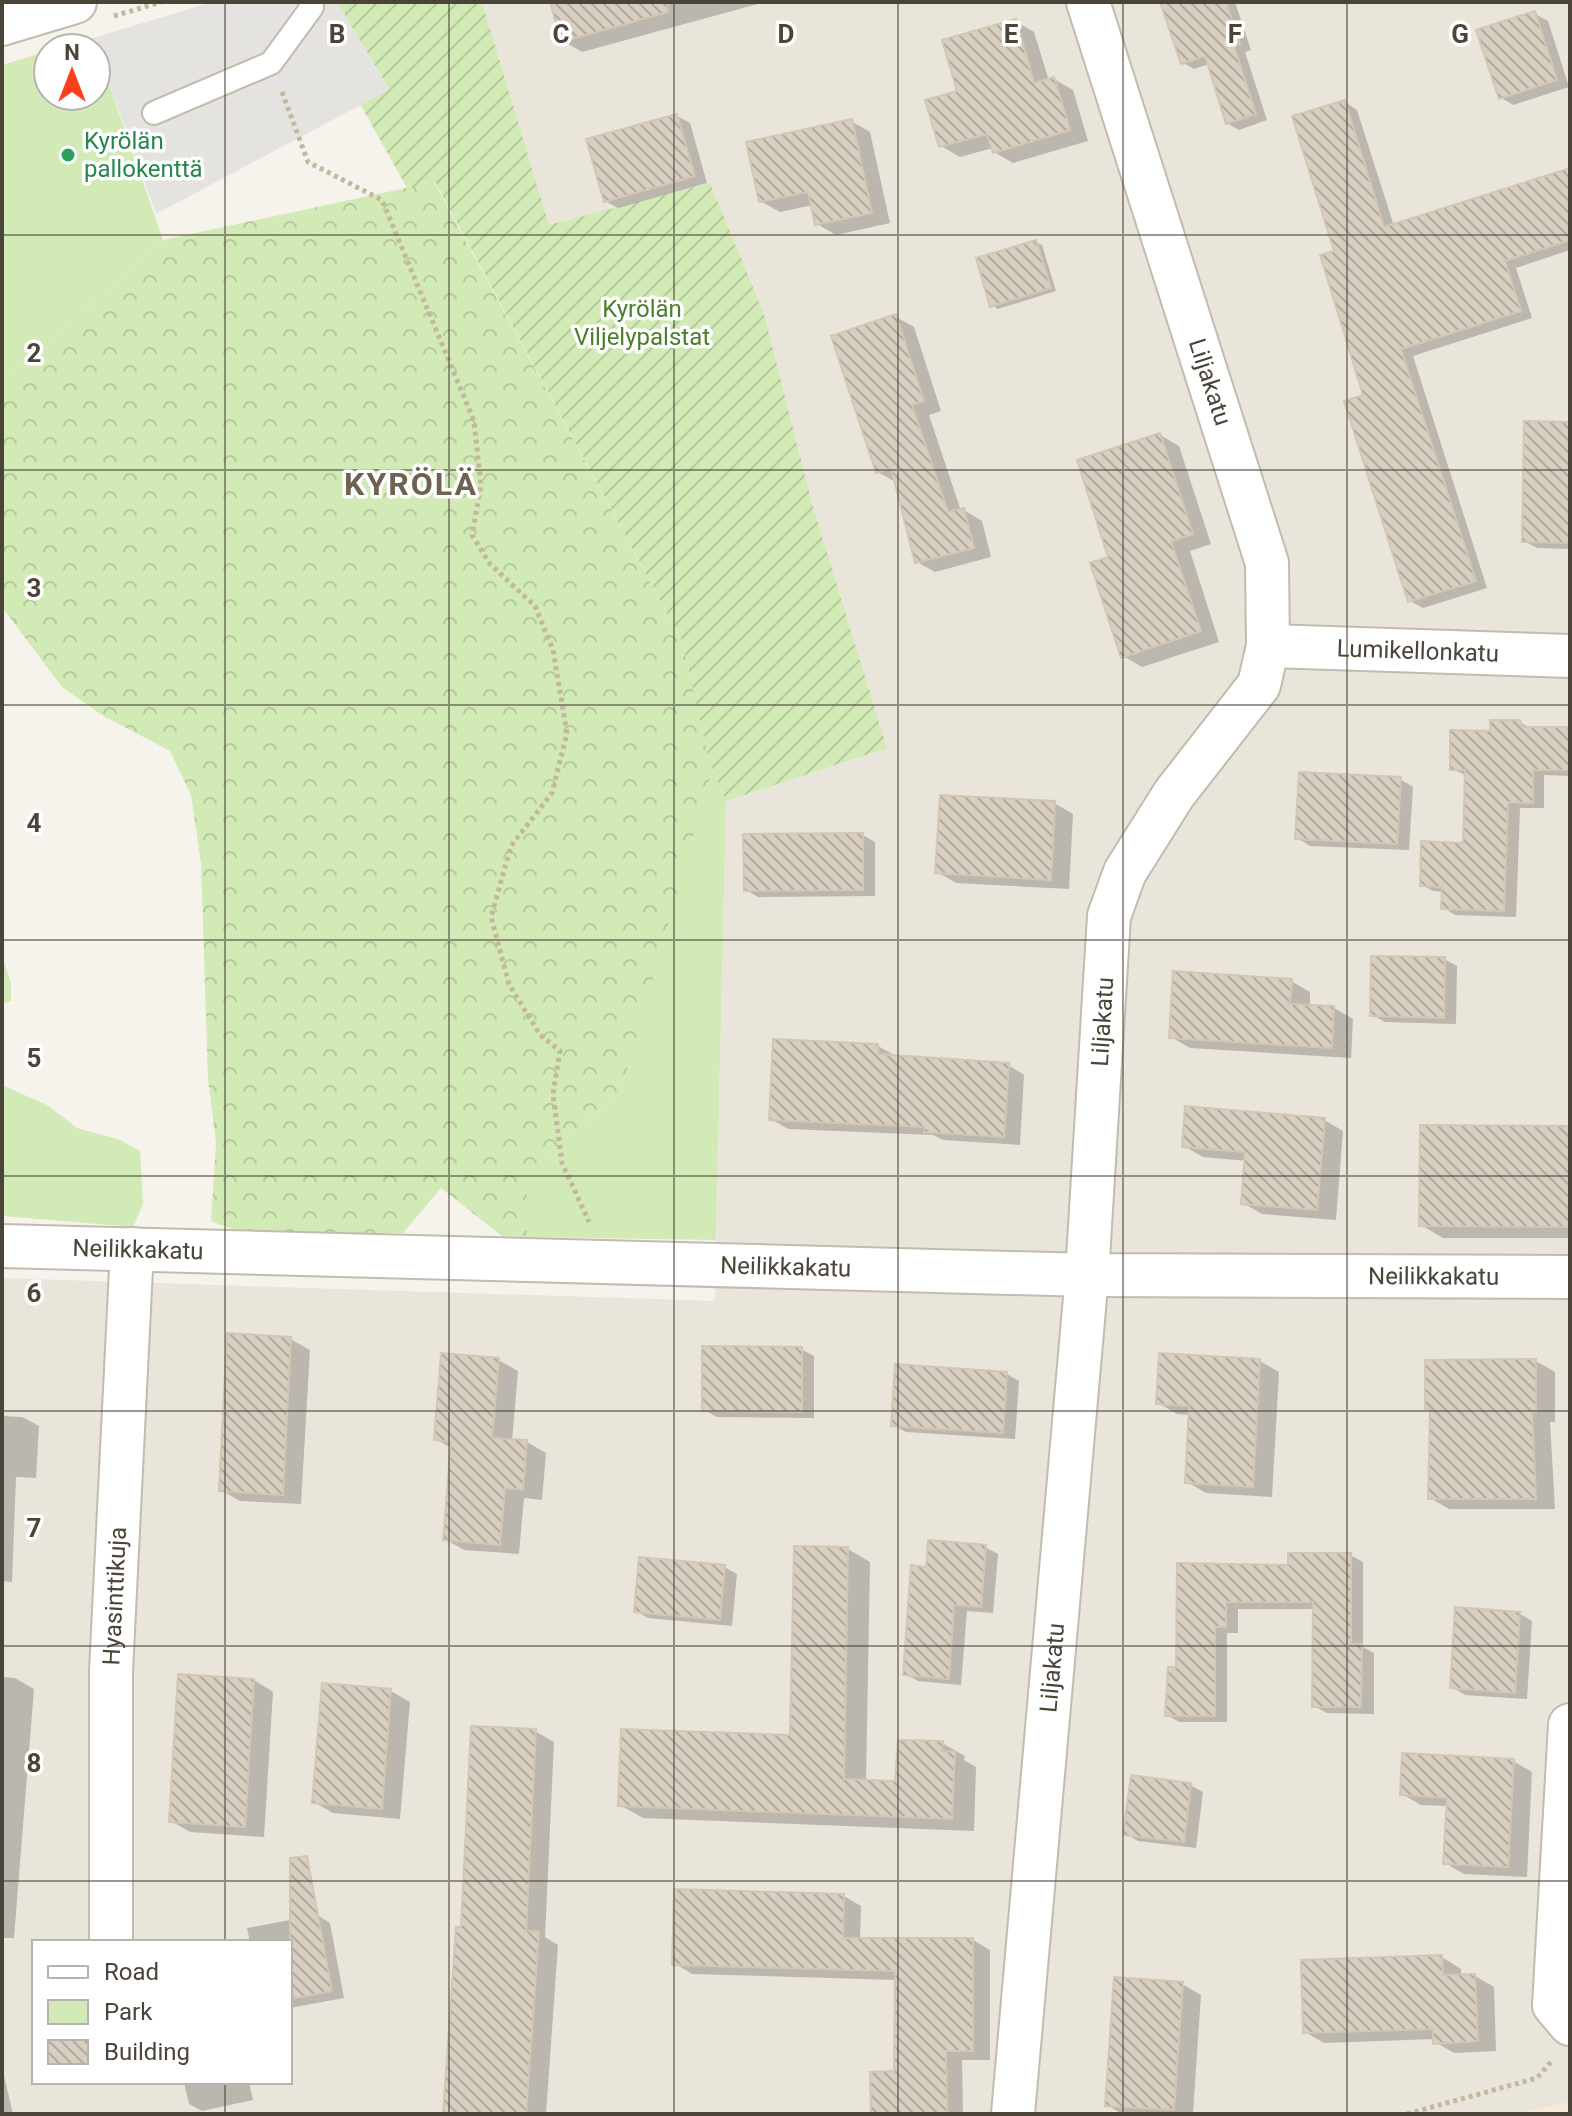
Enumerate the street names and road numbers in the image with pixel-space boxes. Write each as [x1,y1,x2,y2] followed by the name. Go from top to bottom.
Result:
[1183,335,1237,429] street label: Liljakatu
[1336,634,1499,668] street label: Lumikellonkatu
[1086,976,1119,1067] street label: Liljakatu
[72,1234,204,1265] street label: Neilikkakatu
[720,1251,852,1283] street label: Neilikkakatu
[1368,1262,1499,1291] street label: Neilikkakatu
[97,1526,132,1666] street label: Hyasinttikuja
[1034,1622,1070,1714] street label: Liljakatu

